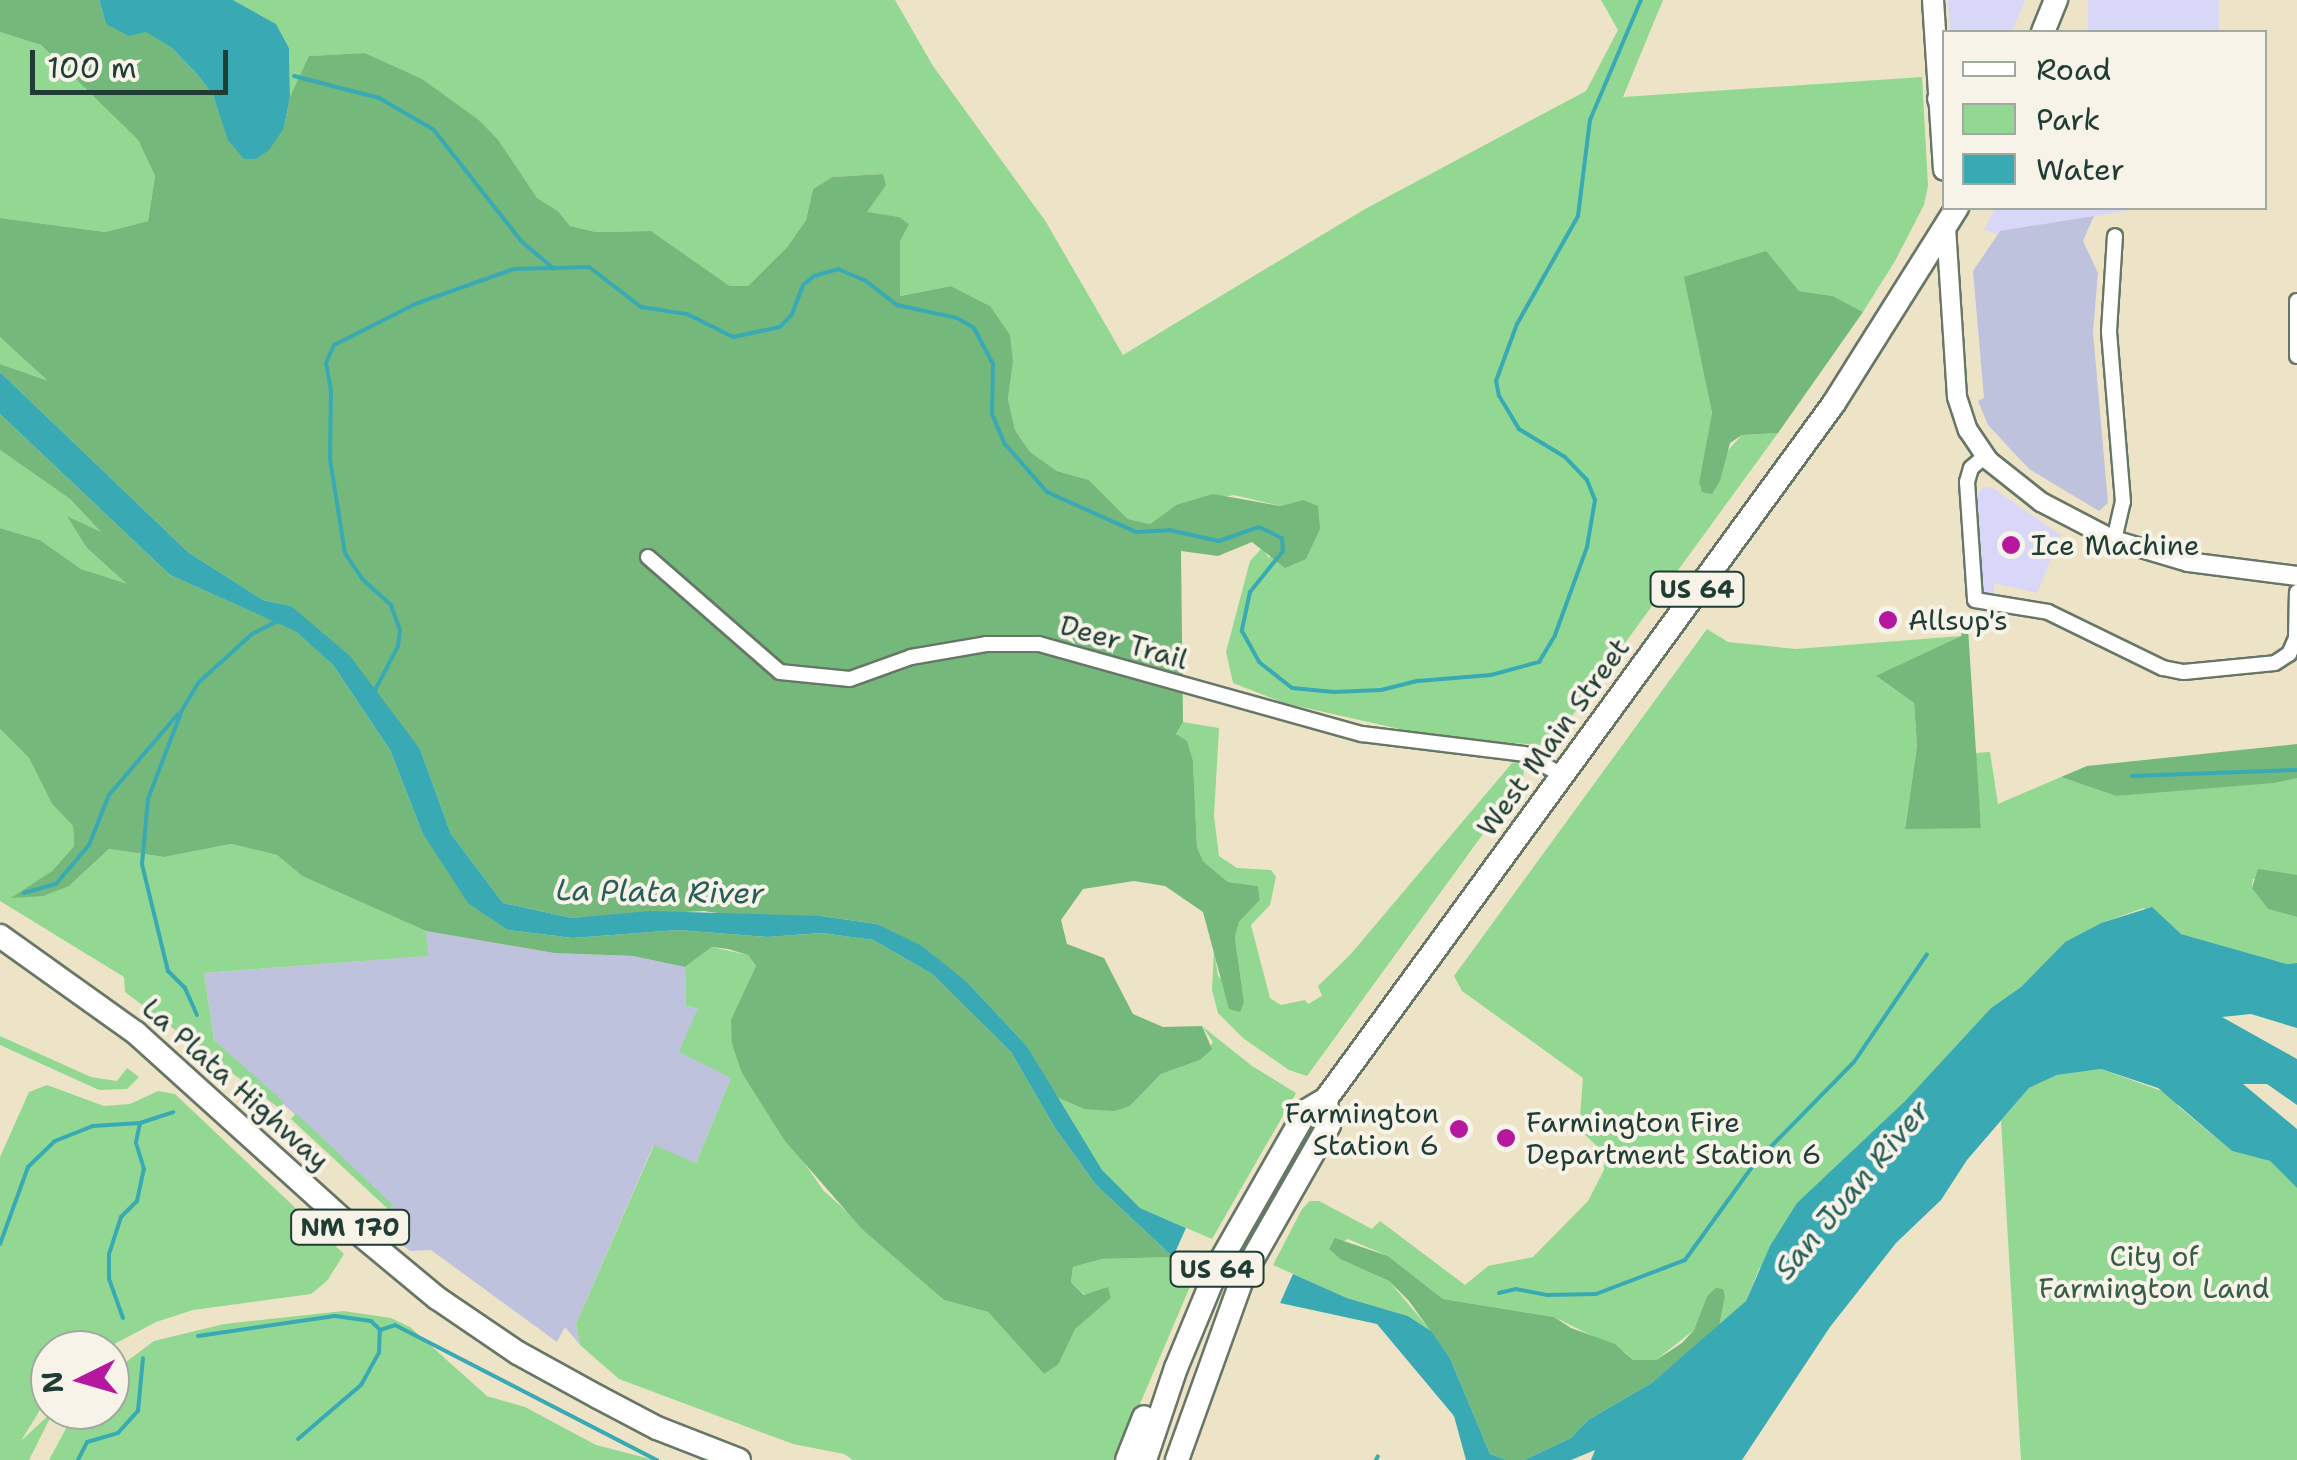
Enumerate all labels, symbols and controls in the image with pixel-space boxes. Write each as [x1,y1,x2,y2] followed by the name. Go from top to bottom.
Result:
[35,30,232,92] scale bar
[1942,30,2267,210] legend
[47,47,137,88] text: 100 m
[2036,49,2111,90] text: Road
[2036,99,2100,140] text: Park
[2036,149,2125,190] text: Water
[2031,528,2200,562] place label: Ice Machine
[2000,534,2022,556] marker: Ice Machine
[1650,569,1744,609] road number: US 64
[1908,603,2008,637] place label: Allsup's
[1056,608,1192,676] street label: Deer Trail
[1877,609,1899,631] marker: Allsup's
[1470,631,1636,843] street label: West Main Street
[555,872,765,912] water label: La Plata River
[135,991,337,1177] street label: La Plata Highway
[1767,1093,1937,1287] water label: San Juan River
[1285,1096,1439,1162] place label: Farmington Station 6
[1526,1105,1821,1171] place label: Farmington Fire Department Station 6
[1448,1118,1470,1140] marker: Farmington Station 6
[1495,1127,1517,1149] marker: Farmington Fire Department Station 6
[290,1207,410,1247] road number: NM 170
[2038,1239,2270,1305] park label: City of Farmington Land
[1170,1249,1264,1289] road number: US 64
[30,1330,130,1430] north arrow
[32,1370,72,1395] text: N

